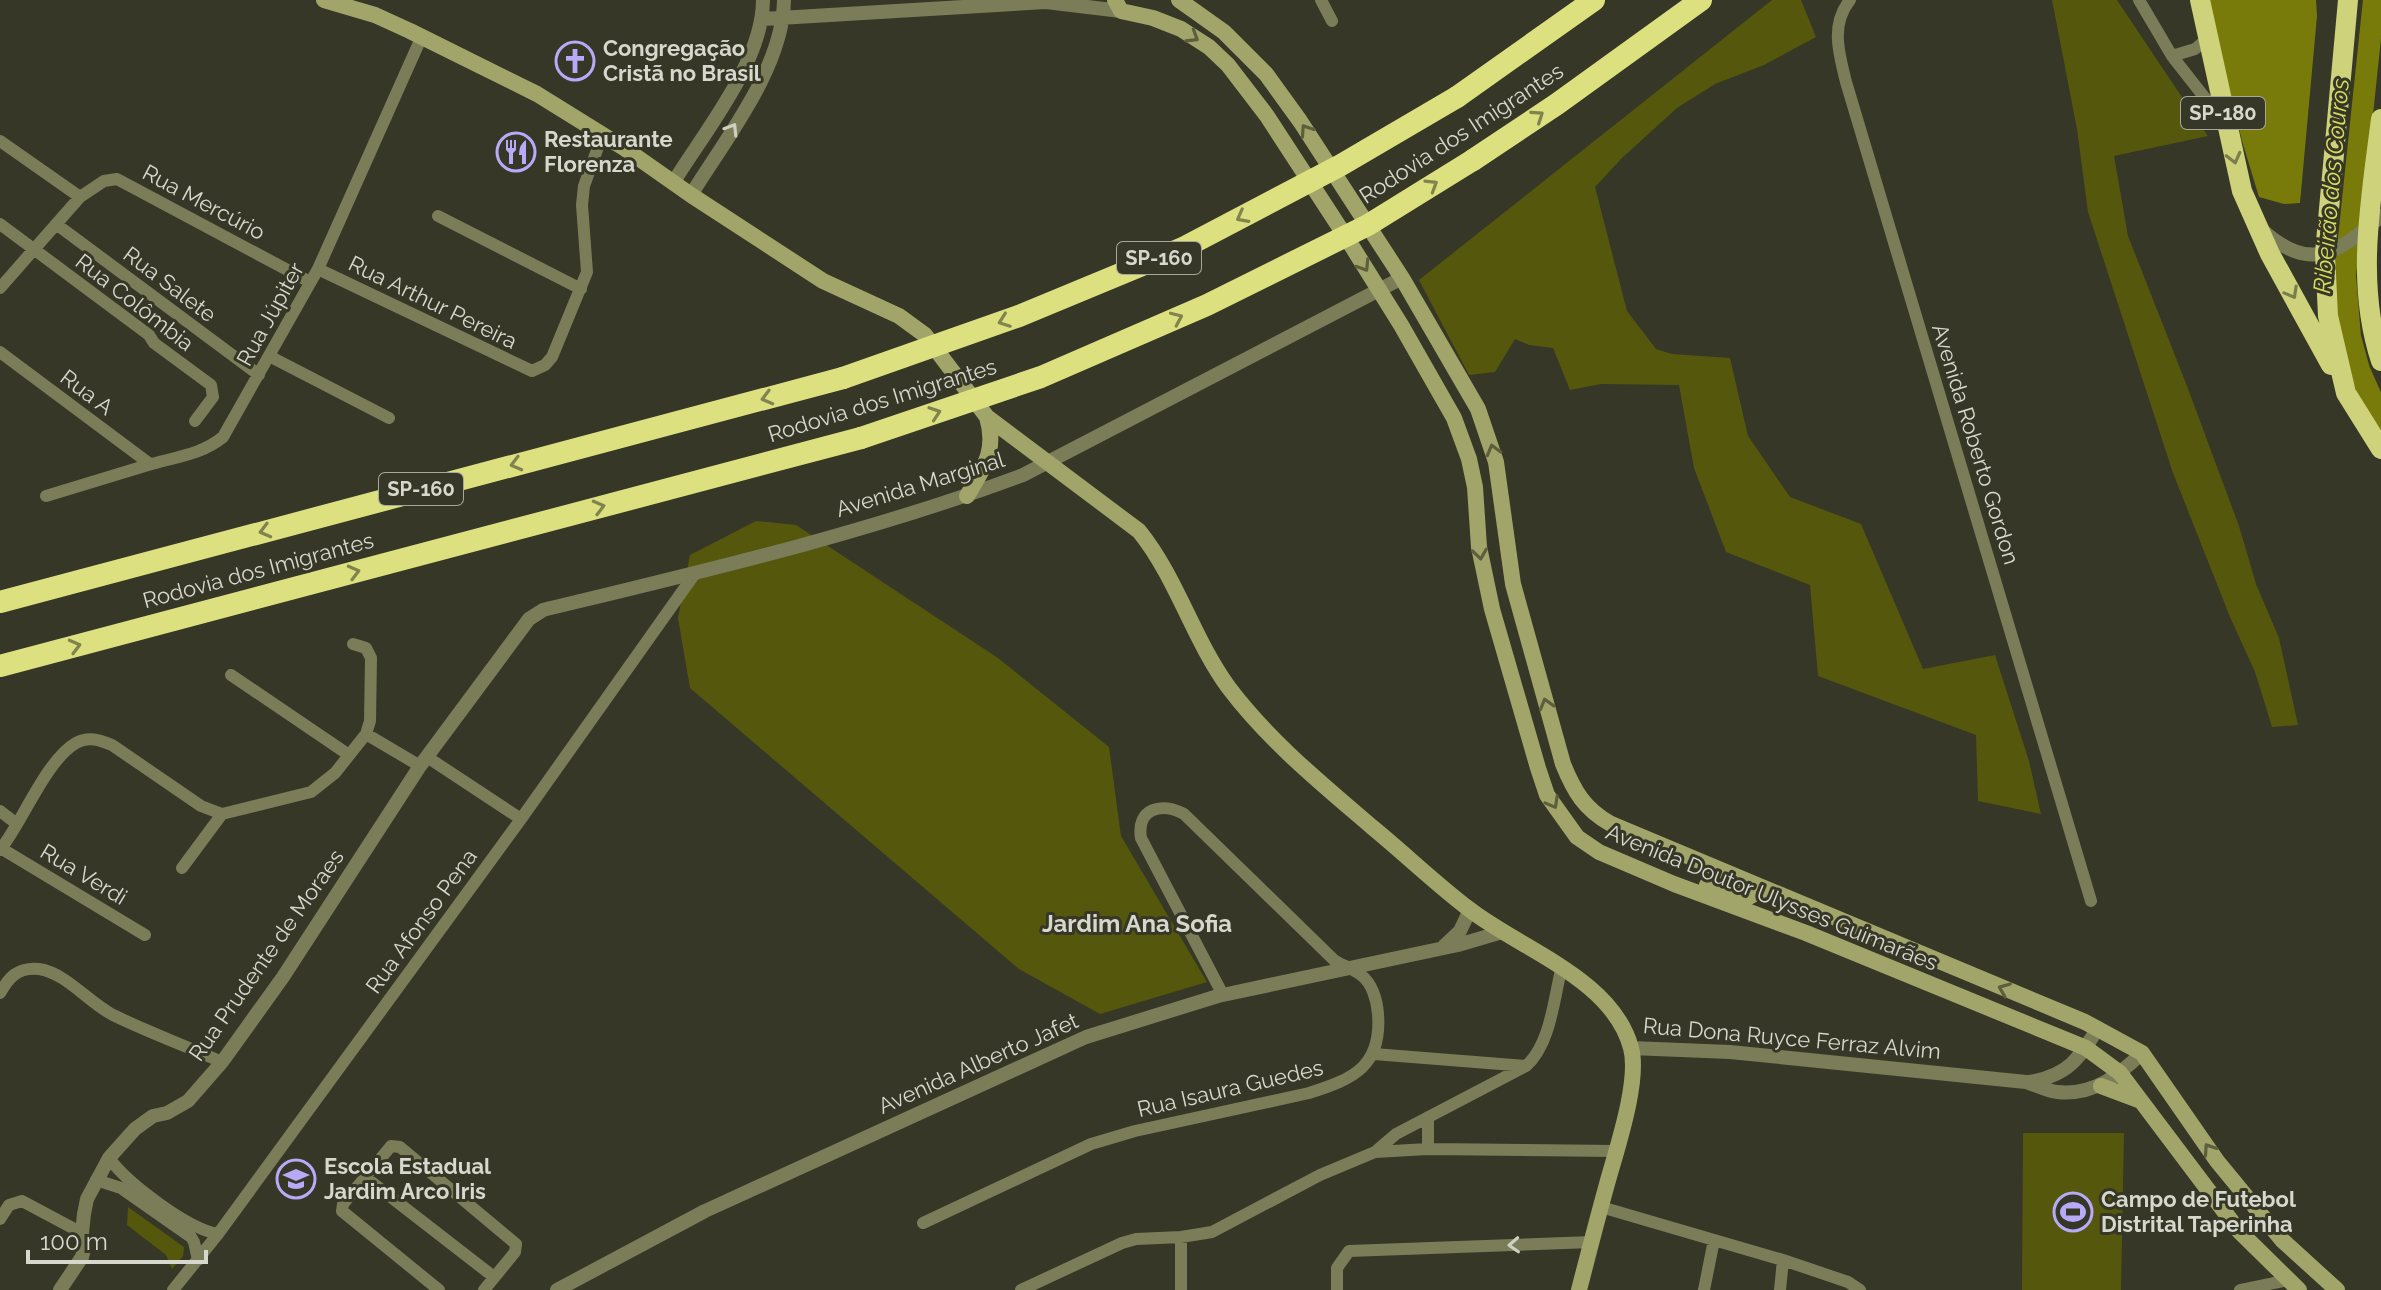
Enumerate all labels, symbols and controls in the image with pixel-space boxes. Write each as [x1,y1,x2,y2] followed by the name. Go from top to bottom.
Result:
[1184,28,1199,43] one-way arrow
[603,35,762,86] place label: Congregação Cristã no Brasil
[554,40,596,82] church icon: Congregação Cristã no Brasil
[1354,57,1568,209] street label: Rodovia dos Imigrantes
[2307,77,2355,295] water label: Ribeirão dos Couros
[2181,97,2265,129] road number: SP-180
[1530,111,1544,126] one-way arrow
[722,123,737,138] one-way arrow
[1300,124,1315,138] one-way arrow
[544,126,673,177] place label: Restaurante Florenza
[495,131,537,173] restaurant icon: Restaurante Florenza
[2225,151,2242,165] one-way arrow
[138,159,270,245] street label: Rua Mercúrio
[1423,180,1438,195] one-way arrow
[1236,207,1251,222] one-way arrow
[119,241,221,327] street label: Rua Salete
[1117,242,1201,274] road number: SP-160
[71,248,199,356] street label: Rua Colômbia
[345,250,521,354] street label: Rua Arthur Pereira
[1355,257,1370,272] one-way arrow
[231,258,309,370] street label: Rua Júpiter
[2282,285,2298,299] one-way arrow
[998,311,1012,327] one-way arrow
[1169,312,1183,328] one-way arrow
[1927,320,2025,568] street label: Avenida Roberto Gordon
[765,353,999,447] street label: Rodovia dos Imigrantes
[56,364,119,420] street label: Rua A
[761,388,775,405] one-way arrow
[928,407,942,423] one-way arrow
[1486,444,1502,458] one-way arrow
[832,446,1008,522] street label: Avenida Marginal
[509,454,523,471] one-way arrow
[379,473,463,505] road number: SP-160
[591,500,605,517] one-way arrow
[258,521,272,538] one-way arrow
[140,527,376,613] street label: Rodovia dos Imigrantes
[1472,548,1489,561] one-way arrow
[346,564,360,581] one-way arrow
[68,639,82,655] one-way arrow
[1539,697,1556,711] one-way arrow
[1543,795,1558,810] one-way arrow
[1602,818,1942,976] street label: Avenida Doutor Ulysses Guimarães
[36,838,132,910] street label: Rua Verdi
[183,844,349,1066] street label: Rua Prudente de Moraes
[360,844,482,998] street label: Rua Afonso Pena
[1042,909,1232,938] district label: Jardim Ana Sofia
[1998,982,2012,998] one-way arrow
[874,1007,1083,1119] street label: Avenida Alberto Jafet
[1642,1012,1942,1064] street label: Rua Dona Ruyce Ferraz Alvim
[1134,1054,1326,1122] street label: Rua Isaura Guedes
[2204,1144,2219,1158] one-way arrow
[324,1153,492,1204] place label: Escola Estadual Jardim Arco Iris
[275,1158,317,1200] school or university icon: Escola Estadual Jardim Arco Iris
[2101,1186,2297,1237] place label: Campo de Futebol Distrital Taperinha
[2052,1191,2094,1233] sports icon: Campo de Futebol Distrital Taperinha
[28,1214,206,1264] scale bar
[40,1227,108,1256] text: 100 m
[1507,1237,1520,1254] one-way arrow

